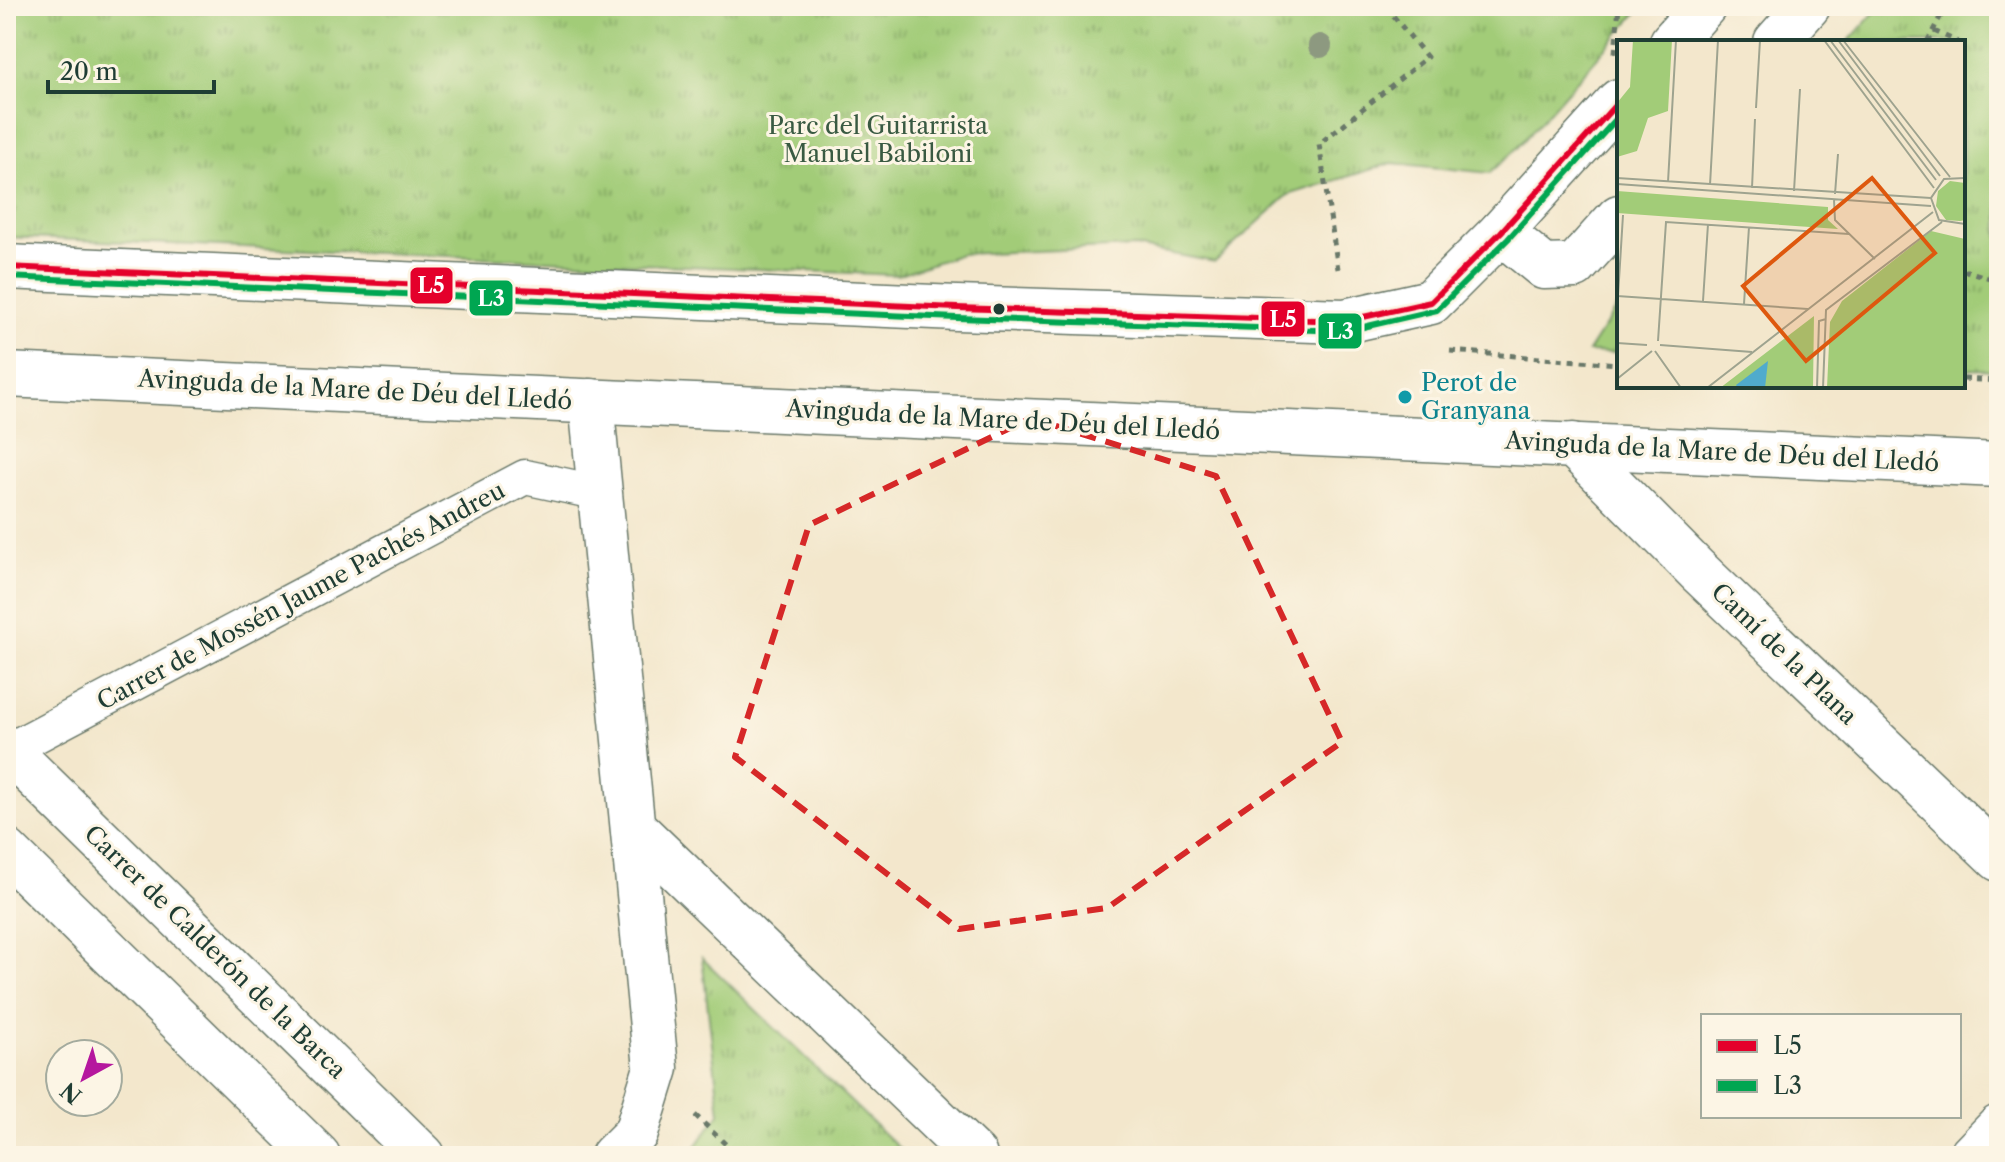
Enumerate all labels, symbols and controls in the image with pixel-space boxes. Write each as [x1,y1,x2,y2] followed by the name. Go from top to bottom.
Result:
[1617,40,1965,388] inset map
[48,44,214,94] scale bar
[60,57,118,86] text: 20 m
[768,111,988,168] park label: Parc del Guitarrista Manuel Babiloni
[409,266,454,305] line badge: L5
[417,272,445,299] text: L5
[468,279,514,317] line badge: L3
[477,285,505,312] text: L3
[1260,300,1306,338] line badge: L5
[991,301,1007,317] unlabelled marker
[1269,306,1297,333] text: L5
[1317,312,1363,350] line badge: L3
[1326,318,1354,345] text: L3
[136,364,573,415] street label: Avinguda de la Mare de Déu del Lledó
[1421,368,1531,425] place label: Perot de Granyana
[1396,388,1414,406] marker: Perot de Granyana
[784,394,1221,445] street label: Avinguda de la Mare de Déu del Lledó
[1503,426,1940,477] street label: Avinguda de la Mare de Déu del Lledó
[92,475,510,716] street label: Carrer de Mossén Jaume Pachés Andreu
[1706,577,1863,731] street label: Camí de la Plana
[79,819,352,1085] street label: Carrer de Calderón de la Barca
[1701,1014,1961,1118] legend
[1773,1031,1802,1060] text: L5
[44,1038,124,1118] north arrow
[1773,1071,1802,1100] text: L3
[55,1076,87,1109] text: N

